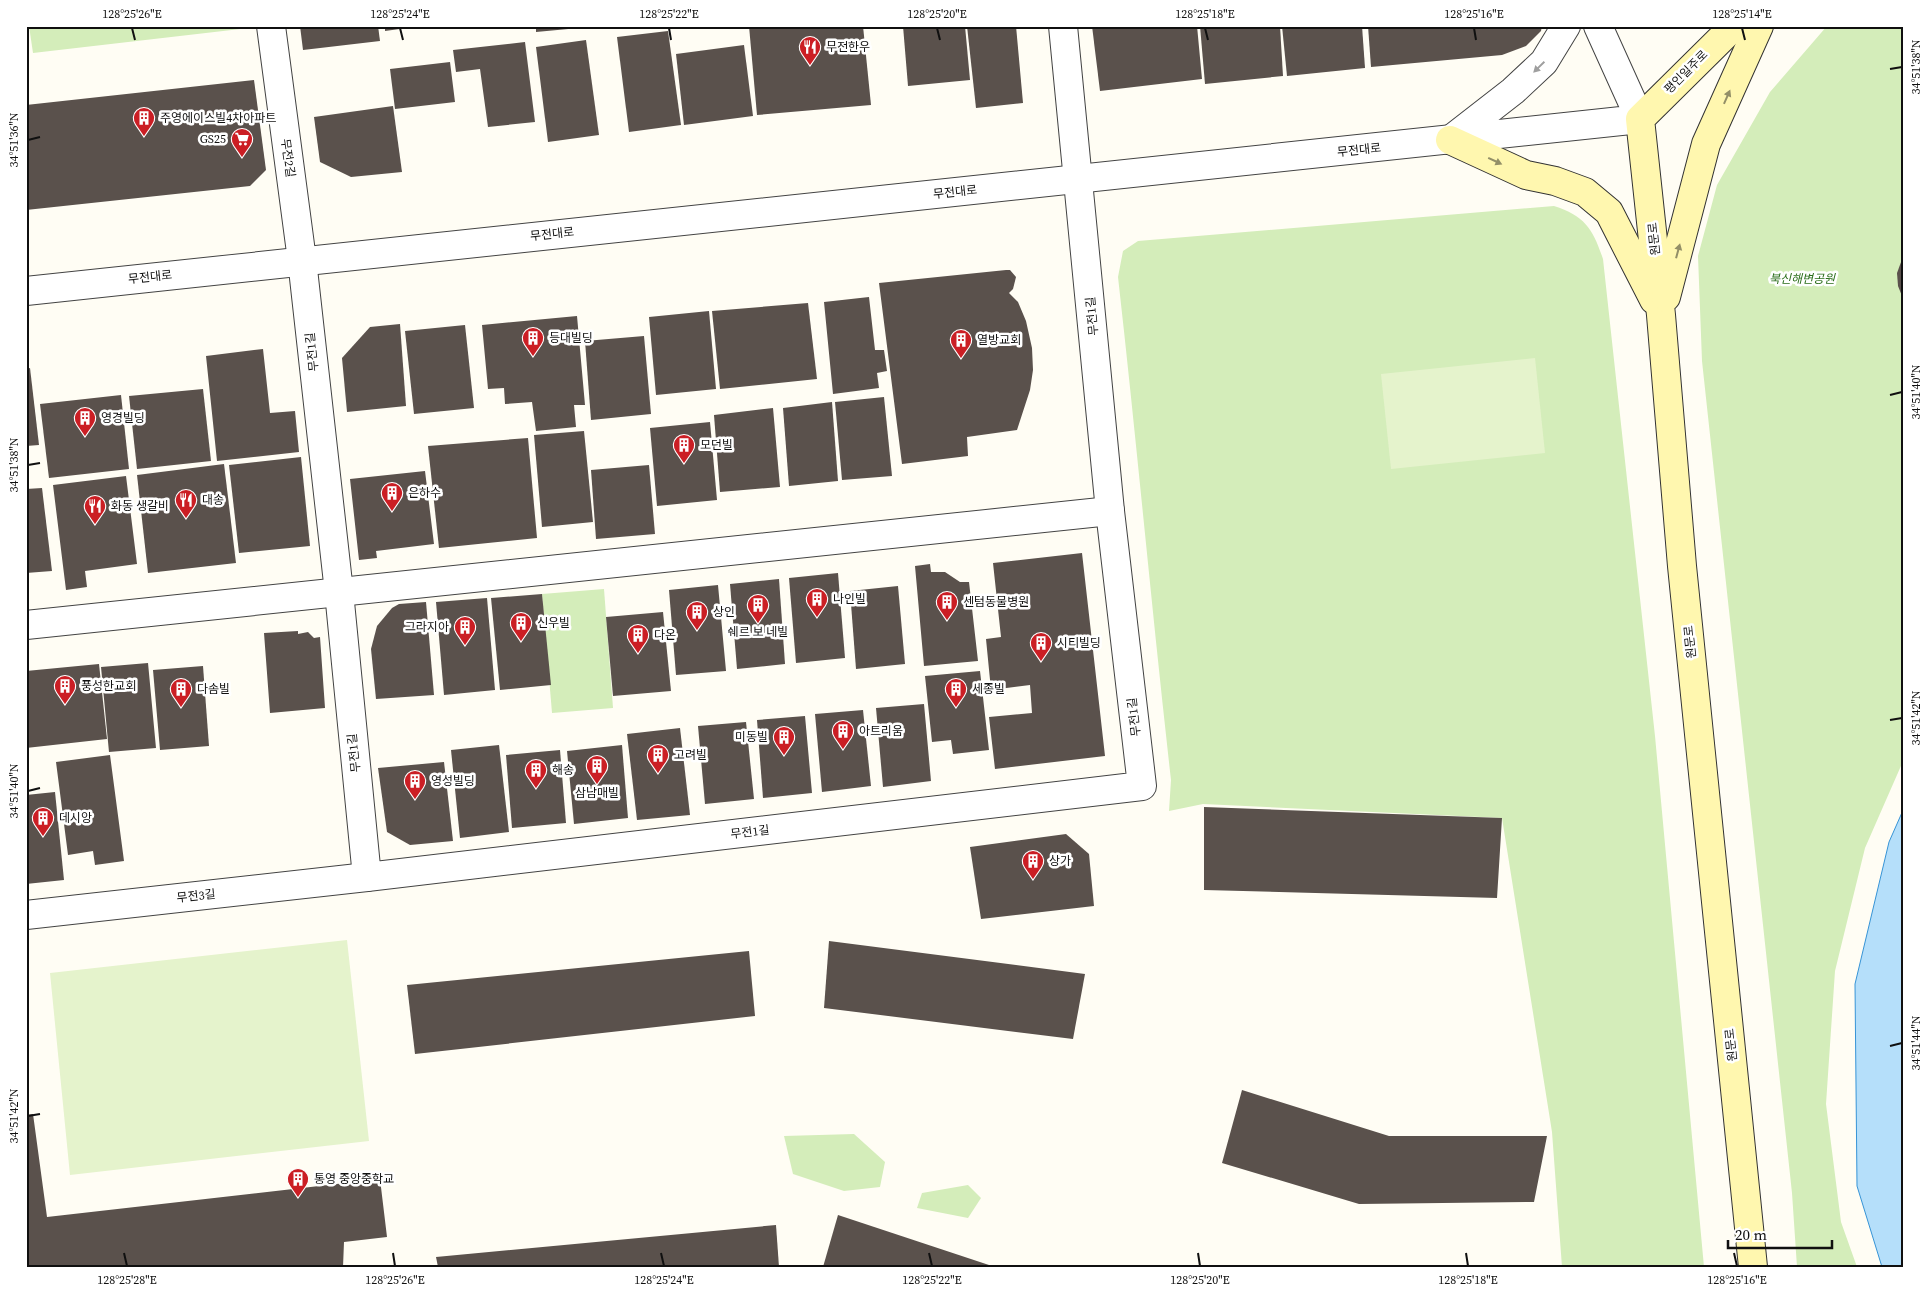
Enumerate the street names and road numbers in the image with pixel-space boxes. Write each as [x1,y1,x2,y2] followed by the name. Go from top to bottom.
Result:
[1661,47,1711,97] street label: 평인일주로
[277,138,299,178] street label: 무전2길
[1336,140,1382,160] street label: 무전대로
[932,182,978,202] street label: 무전대로
[1644,222,1664,256] street label: 원문로
[529,224,575,244] street label: 무전대로
[127,267,173,287] street label: 무전대로
[1082,296,1102,336] street label: 무전1길
[302,332,322,372] street label: 무전1길
[1680,625,1700,659] street label: 원문로
[1124,697,1144,737] street label: 무전1길
[344,733,364,773] street label: 무전1길
[730,822,770,842] street label: 무전1길
[176,886,216,906] street label: 무전3길
[1721,1028,1741,1062] street label: 원문로

